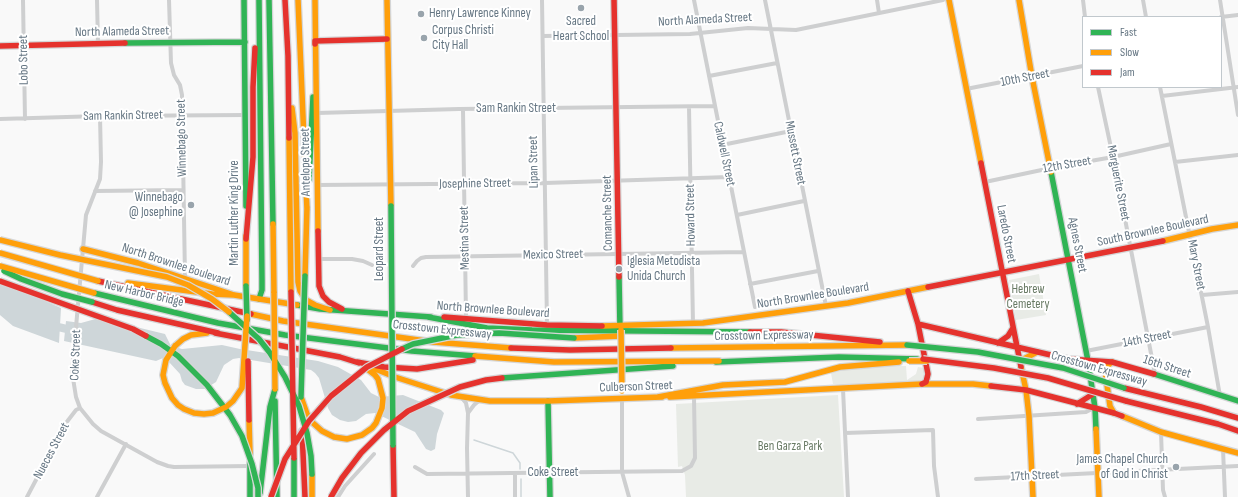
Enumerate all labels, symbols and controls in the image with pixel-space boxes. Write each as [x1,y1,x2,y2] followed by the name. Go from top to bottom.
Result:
[576,3,586,13] marker: Sacred Heart School
[429,6,531,22] place label: Henry Lawrence Kinney
[416,9,426,19] marker: Henry Lawrence Kinney
[658,10,752,30] street label: North Alameda Street
[553,14,609,45] place label: Sacred Heart School
[1082,16,1222,88] legend
[75,23,169,41] street label: North Alameda Street
[432,23,494,54] place label: Corpus Christi City Hall
[1120,25,1137,40] text: Fast
[419,33,429,43] marker: Corpus Christi City Hall
[16,35,32,85] street label: Lobo Street
[1120,45,1139,60] text: Slow
[1120,65,1135,80] text: Jam
[999,66,1051,90] street label: 10th Street
[174,99,190,177] street label: Winnebago Street
[476,101,556,117] street label: Sam Rankin Street
[83,108,163,124] street label: Sam Rankin Street
[710,120,738,188] street label: Caldwell Street
[781,120,809,186] street label: Mussett Street
[298,128,314,196] street label: Antelope Street
[526,136,542,188] street label: Lipan Street
[1103,144,1133,222] street label: Marguerite Street
[1041,153,1093,177] street label: 12th Street
[227,160,243,266] street label: Martin Luther King Drive
[600,175,616,251] street label: Comanche Street
[439,176,511,192] street label: Josephine Street
[683,184,699,246] street label: Howard Street
[129,190,183,221] place label: Winnebago @ Josephine
[186,200,196,210] marker: Winnebago @ Josephine
[993,204,1019,264] street label: Laredo Street
[457,206,473,270] street label: Mestina Street
[1096,212,1210,250] street label: South Brownlee Boulevard
[1064,216,1090,274] street label: Agnes Street
[372,217,388,281] street label: Leopard Street
[1183,238,1209,292] street label: Mary Street
[120,240,232,290] street label: North Brownlee Boulevard
[523,247,583,263] street label: Mexico Street
[627,254,700,285] place label: Iglesia Metodista Unida Church
[614,264,624,274] marker: Iglesia Metodista Unida Church
[103,277,185,311] street label: New Harbor Bridge
[756,279,870,313] street label: North Brownlee Boulevard
[1007,282,1049,313] park label: Hebrew Cemetery
[436,298,550,322] street label: North Brownlee Boulevard
[392,317,492,343] street label: Crosstown Expressway
[714,327,814,345] street label: Crosstown Expressway
[1121,327,1173,351] street label: 14th Street
[67,329,85,381] street label: Coke Street
[1049,348,1149,390] street label: Crosstown Expressway
[1141,352,1193,382] street label: 16th Street
[599,378,673,396] street label: Culberson Street
[31,420,73,482] street label: Nueces Street
[758,439,822,455] park label: Ben Garza Park
[1076,452,1168,483] place label: James Chapel Church of God in Christ
[1171,462,1181,472] marker: James Chapel Church of God in Christ
[527,465,579,481] street label: Coke Street
[1010,467,1060,485] street label: 17th Street

